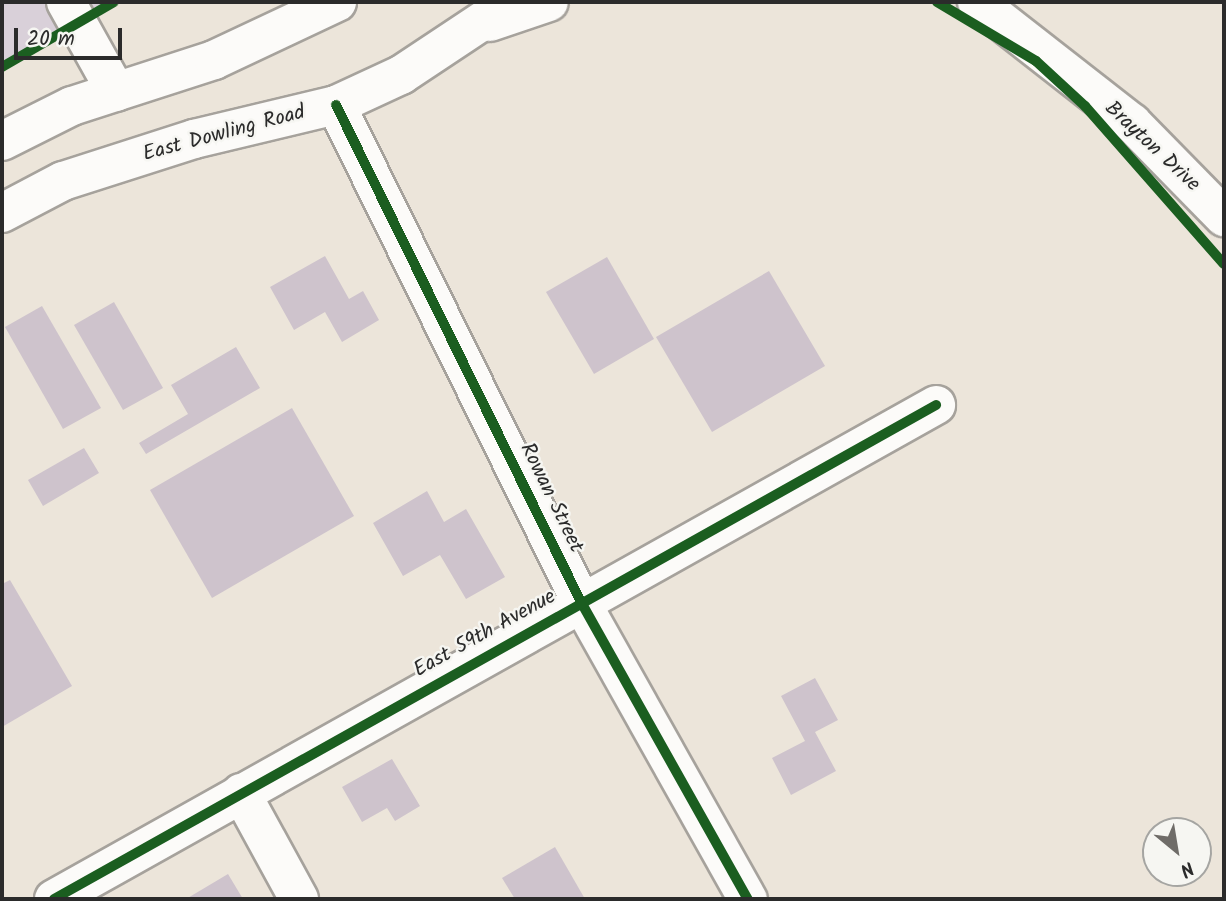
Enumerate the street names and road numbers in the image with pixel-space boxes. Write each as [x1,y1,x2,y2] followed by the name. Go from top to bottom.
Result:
[1099,96,1205,198] street label: Brayton Drive
[140,100,308,168] street label: East Dowling Road
[514,439,588,557] street label: Rowan Street
[409,584,561,684] street label: East 59th Avenue

